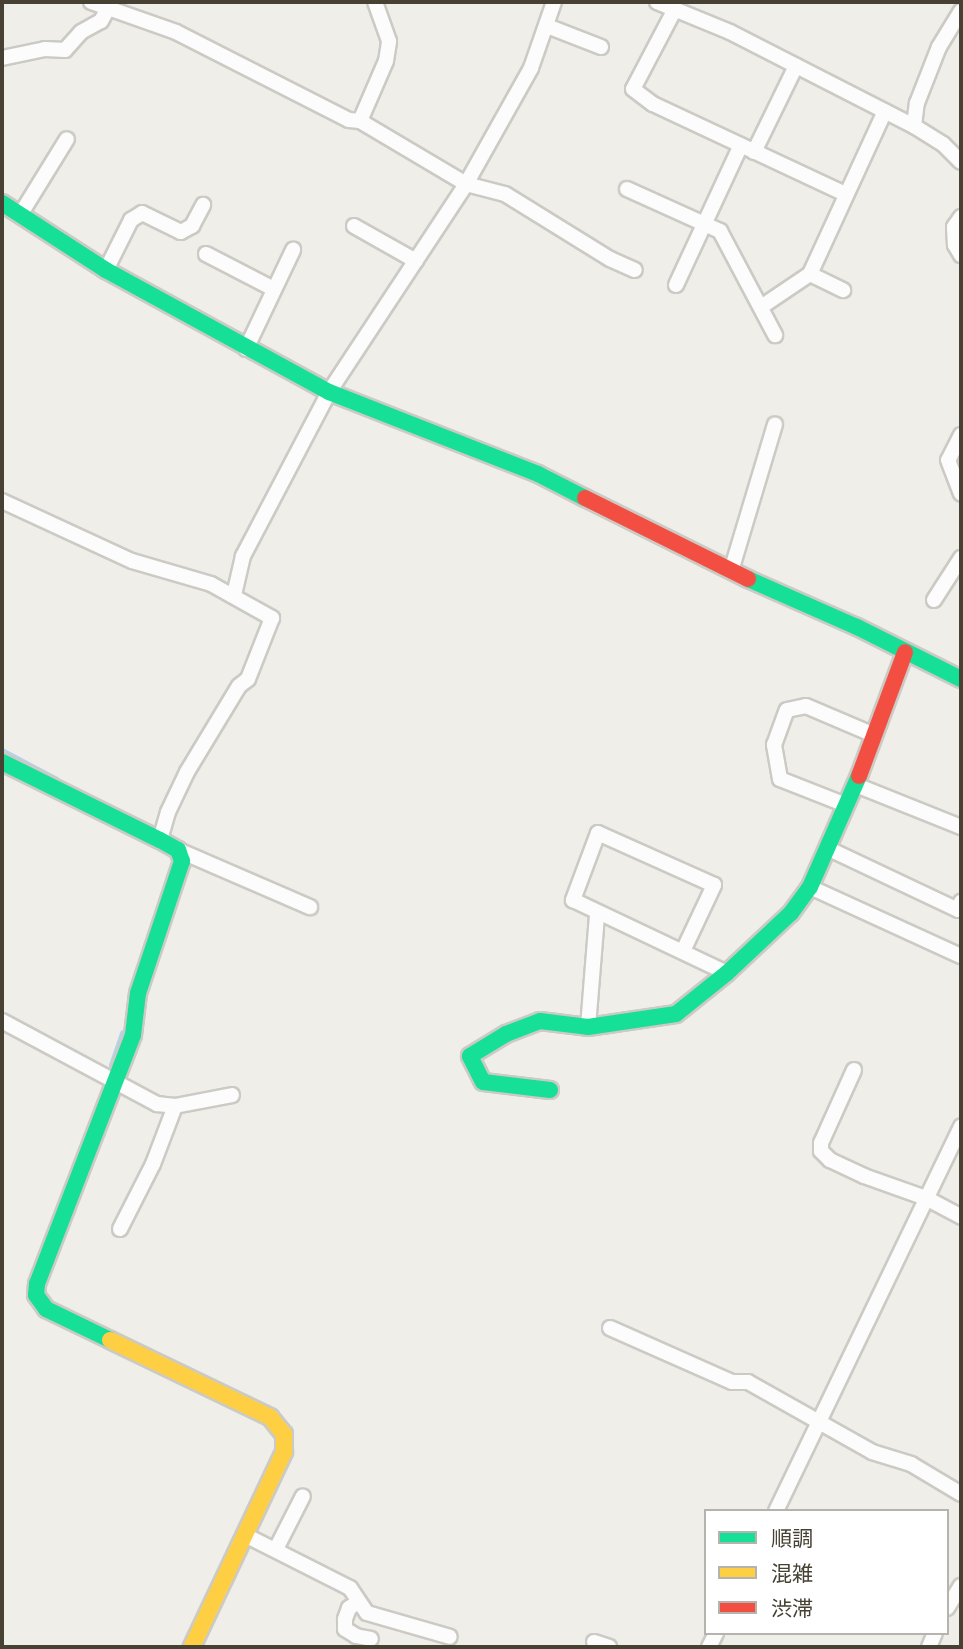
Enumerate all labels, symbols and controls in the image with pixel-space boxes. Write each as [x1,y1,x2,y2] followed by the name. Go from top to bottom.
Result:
[704,1509,949,1635] legend
[771,1525,813,1553] text: 順調
[771,1560,813,1588] text: 混雑
[771,1595,813,1623] text: 渋滞

